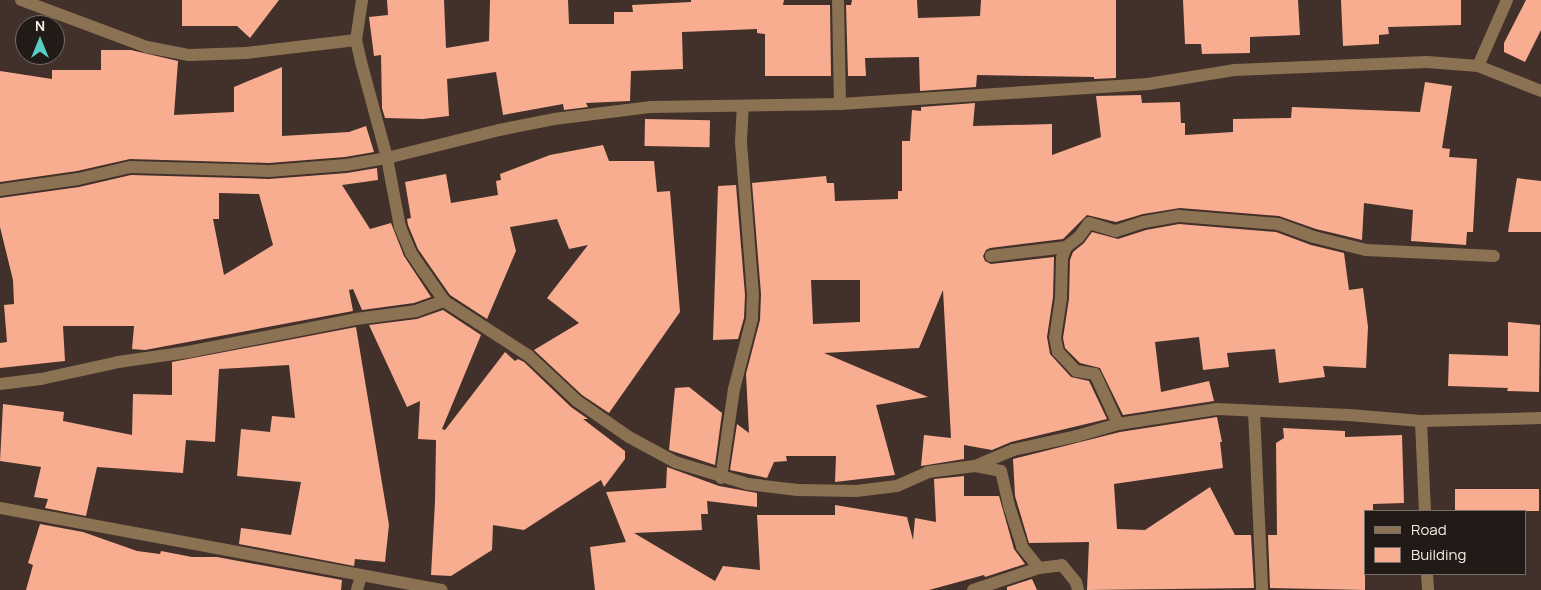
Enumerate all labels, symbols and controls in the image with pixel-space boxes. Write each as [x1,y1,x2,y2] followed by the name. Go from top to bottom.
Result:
[15,15,65,65] north arrow
[35,16,45,35] text: N
[1364,510,1526,575] legend
[1411,519,1447,540] text: Road
[1411,544,1466,565] text: Building

